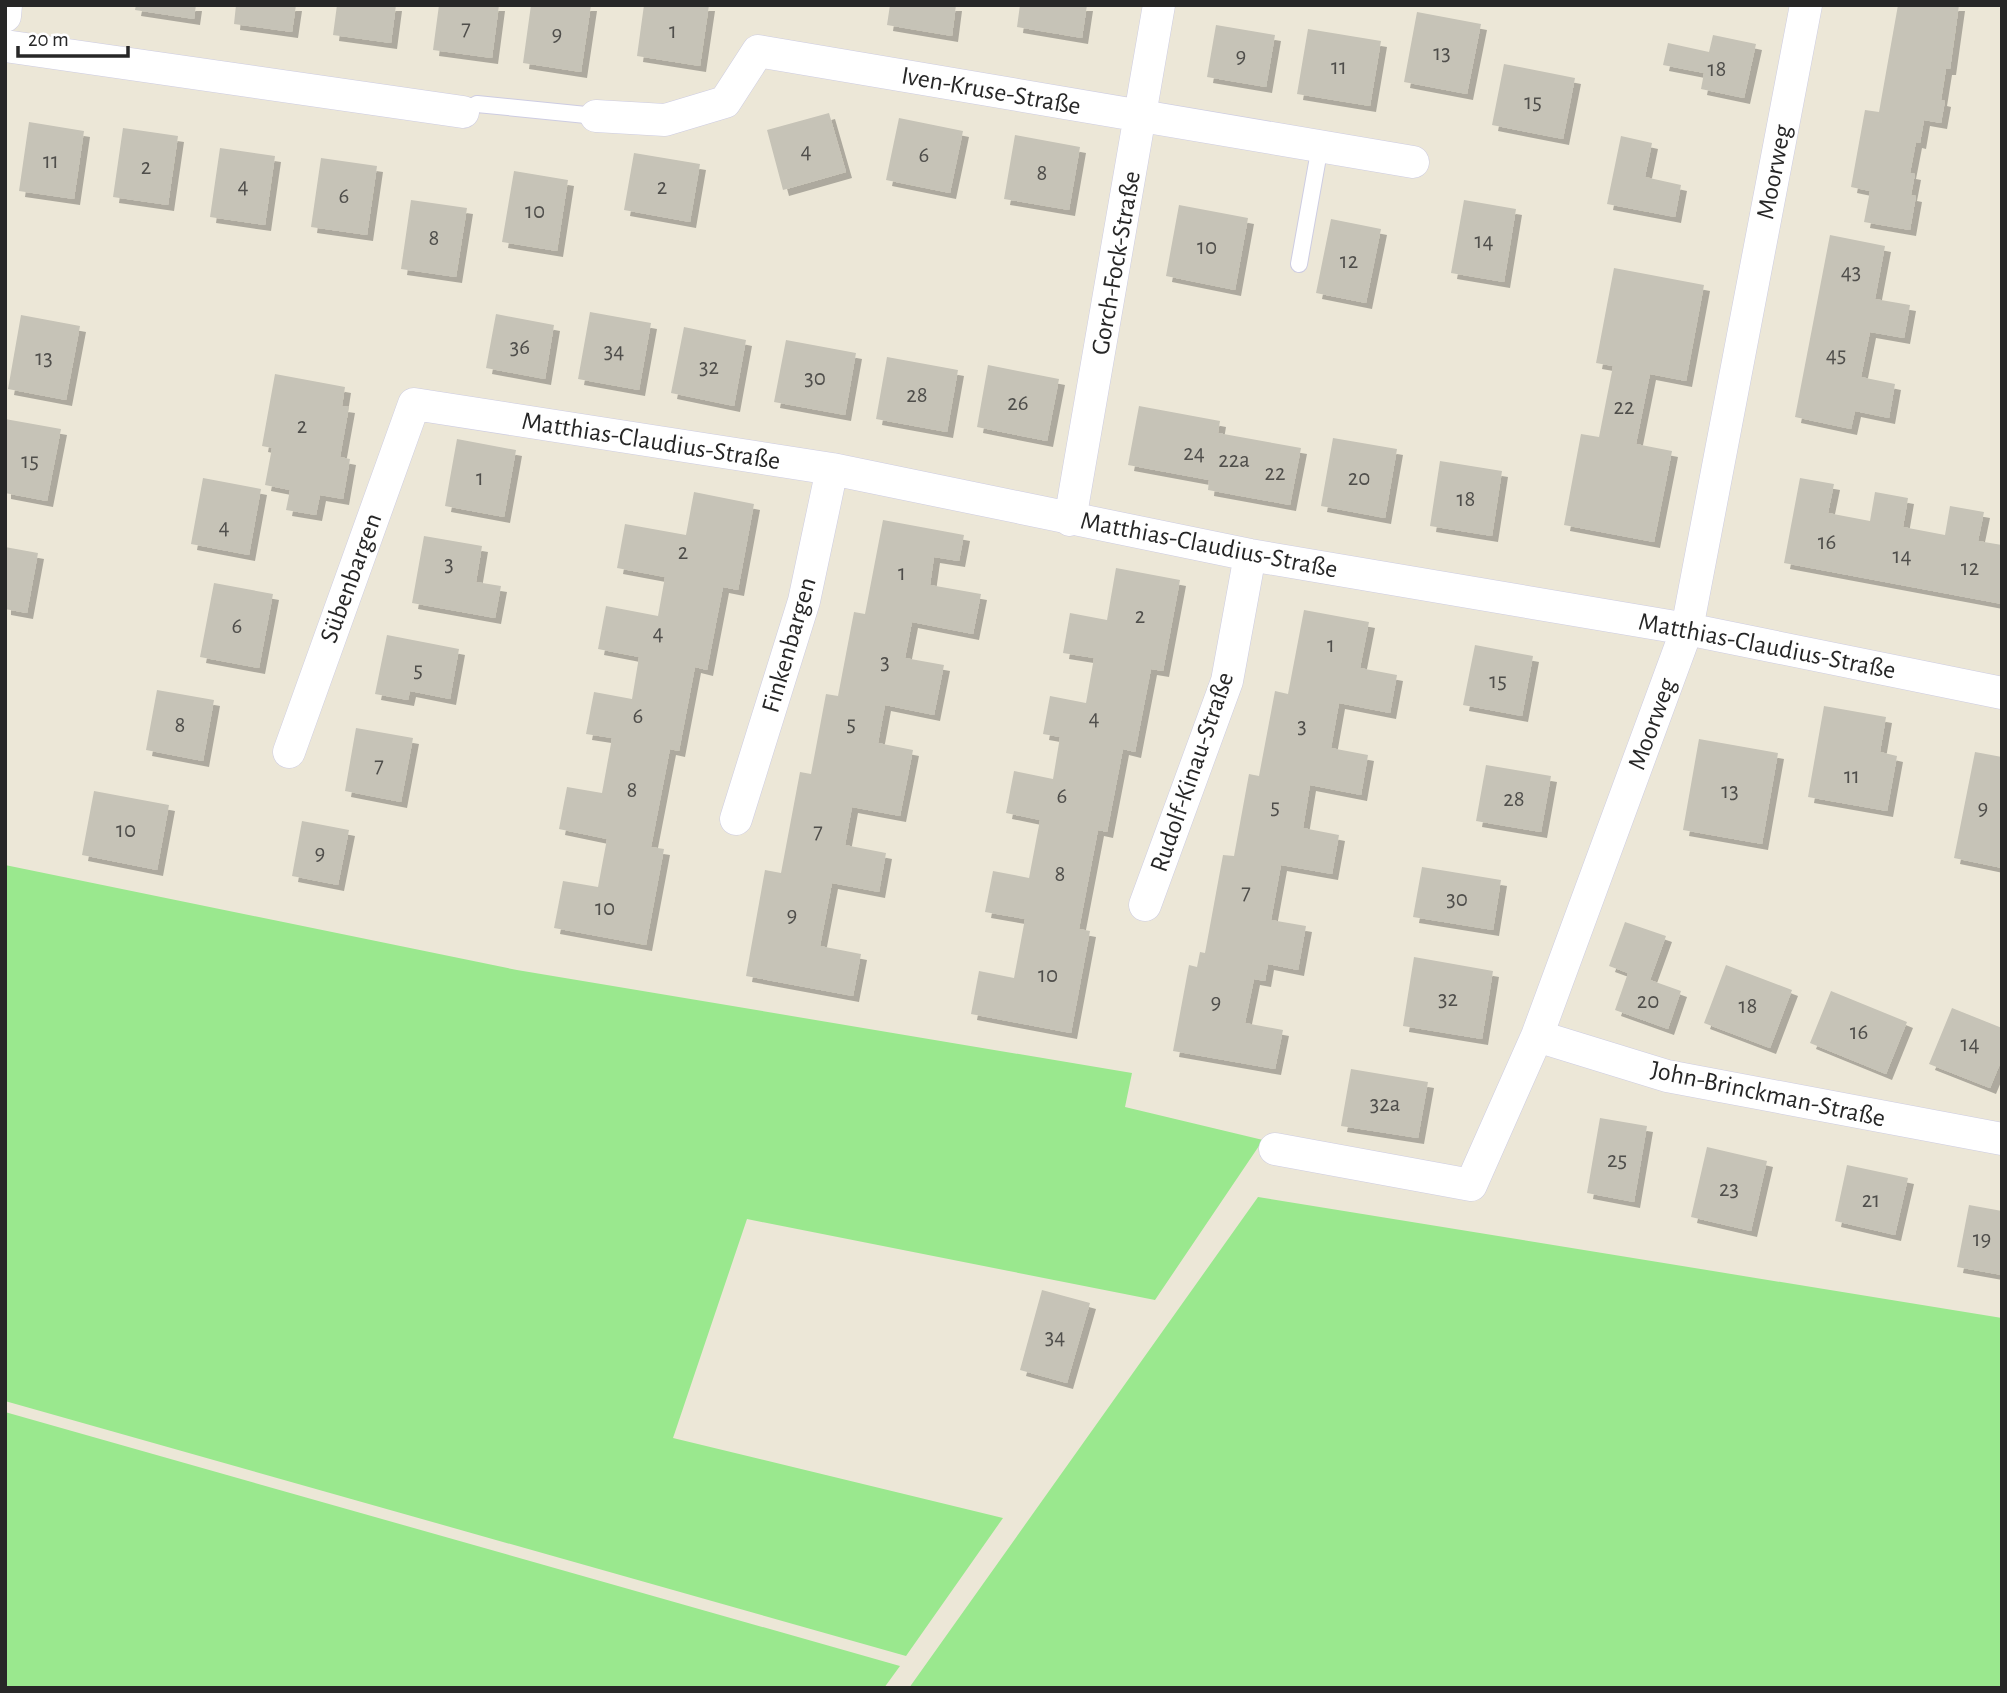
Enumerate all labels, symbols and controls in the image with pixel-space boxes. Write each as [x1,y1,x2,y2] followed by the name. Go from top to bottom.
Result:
[18,14,128,58] scale bar
[461,17,471,40] house number: 7
[669,20,677,43] house number: 1
[552,23,562,46] house number: 9
[28,29,69,50] text: 20 m
[1433,42,1451,65] house number: 13
[1236,45,1246,68] house number: 9
[1331,56,1347,79] house number: 11
[1708,58,1726,81] house number: 18
[899,62,1083,120] street label: Iven-Kruse-Straße
[1524,91,1542,114] house number: 15
[1752,122,1796,221] street label: Moorweg
[800,140,812,163] house number: 4
[919,144,929,167] house number: 6
[43,150,59,173] house number: 11
[141,156,151,179] house number: 2
[1037,162,1047,185] house number: 8
[1087,169,1145,357] street label: Gorch-Fock-Straße
[237,175,249,198] house number: 4
[657,176,667,199] house number: 2
[339,185,349,208] house number: 6
[525,200,545,223] house number: 10
[429,227,439,250] house number: 8
[1475,230,1493,253] house number: 14
[1197,236,1217,259] house number: 10
[1340,250,1358,273] house number: 12
[1841,261,1861,284] house number: 43
[510,336,530,359] house number: 36
[604,340,624,363] house number: 34
[1826,344,1846,367] house number: 45
[35,347,53,370] house number: 13
[699,356,719,379] house number: 32
[804,367,826,390] house number: 30
[906,384,928,407] house number: 28
[1007,392,1029,415] house number: 26
[1614,396,1634,419] house number: 22
[520,408,782,474] street label: Matthias-Claudius-Straße
[297,415,307,438] house number: 2
[1183,442,1205,465] house number: 24
[1218,449,1250,472] house number: 22a
[21,450,39,473] house number: 15
[1265,462,1285,485] house number: 22
[476,467,484,490] house number: 1
[1348,467,1370,490] house number: 20
[1457,488,1475,511] house number: 18
[1078,507,1340,583] street label: Matthias-Claudius-Straße
[316,510,386,646] street label: Sübenbargen
[218,516,230,539] house number: 4
[1818,531,1836,554] house number: 16
[678,541,688,564] house number: 2
[1893,545,1911,568] house number: 14
[444,553,454,576] house number: 3
[1961,557,1979,580] house number: 12
[898,562,906,585] house number: 1
[757,574,821,716] street label: Finkenbargen
[1135,605,1145,628] house number: 2
[1636,608,1898,684] street label: Matthias-Claudius-Straße
[232,615,242,638] house number: 6
[652,622,664,645] house number: 4
[1327,634,1335,657] house number: 1
[880,651,890,674] house number: 3
[413,659,423,682] house number: 5
[1146,669,1238,875] street label: Rudolf-Kinau-Straße
[1489,670,1507,693] house number: 15
[1623,674,1681,773] street label: Moorweg
[633,705,643,728] house number: 6
[1088,707,1100,730] house number: 4
[846,713,856,736] house number: 5
[175,714,185,737] house number: 8
[1297,715,1307,738] house number: 3
[374,754,384,777] house number: 7
[1844,765,1860,788] house number: 11
[627,779,637,802] house number: 8
[1721,780,1739,803] house number: 13
[1057,785,1067,808] house number: 6
[1503,788,1525,811] house number: 28
[1270,796,1280,819] house number: 5
[1978,797,1988,820] house number: 9
[116,819,136,842] house number: 10
[813,820,823,843] house number: 7
[315,842,325,865] house number: 9
[1055,863,1065,886] house number: 8
[1241,881,1251,904] house number: 7
[1446,888,1468,911] house number: 30
[595,897,615,920] house number: 10
[787,904,797,927] house number: 9
[1038,964,1058,987] house number: 10
[1438,988,1458,1011] house number: 32
[1637,990,1659,1013] house number: 20
[1211,991,1221,1014] house number: 9
[1739,995,1757,1018] house number: 18
[1850,1021,1868,1044] house number: 16
[1961,1033,1979,1056] house number: 14
[1648,1056,1888,1132] street label: John-Brinckman-Straße
[1370,1093,1400,1116] house number: 32a
[1607,1149,1627,1172] house number: 25
[1719,1178,1739,1201] house number: 23
[1862,1189,1880,1212] house number: 21
[1973,1228,1991,1251] house number: 19
[1045,1326,1065,1349] house number: 34

